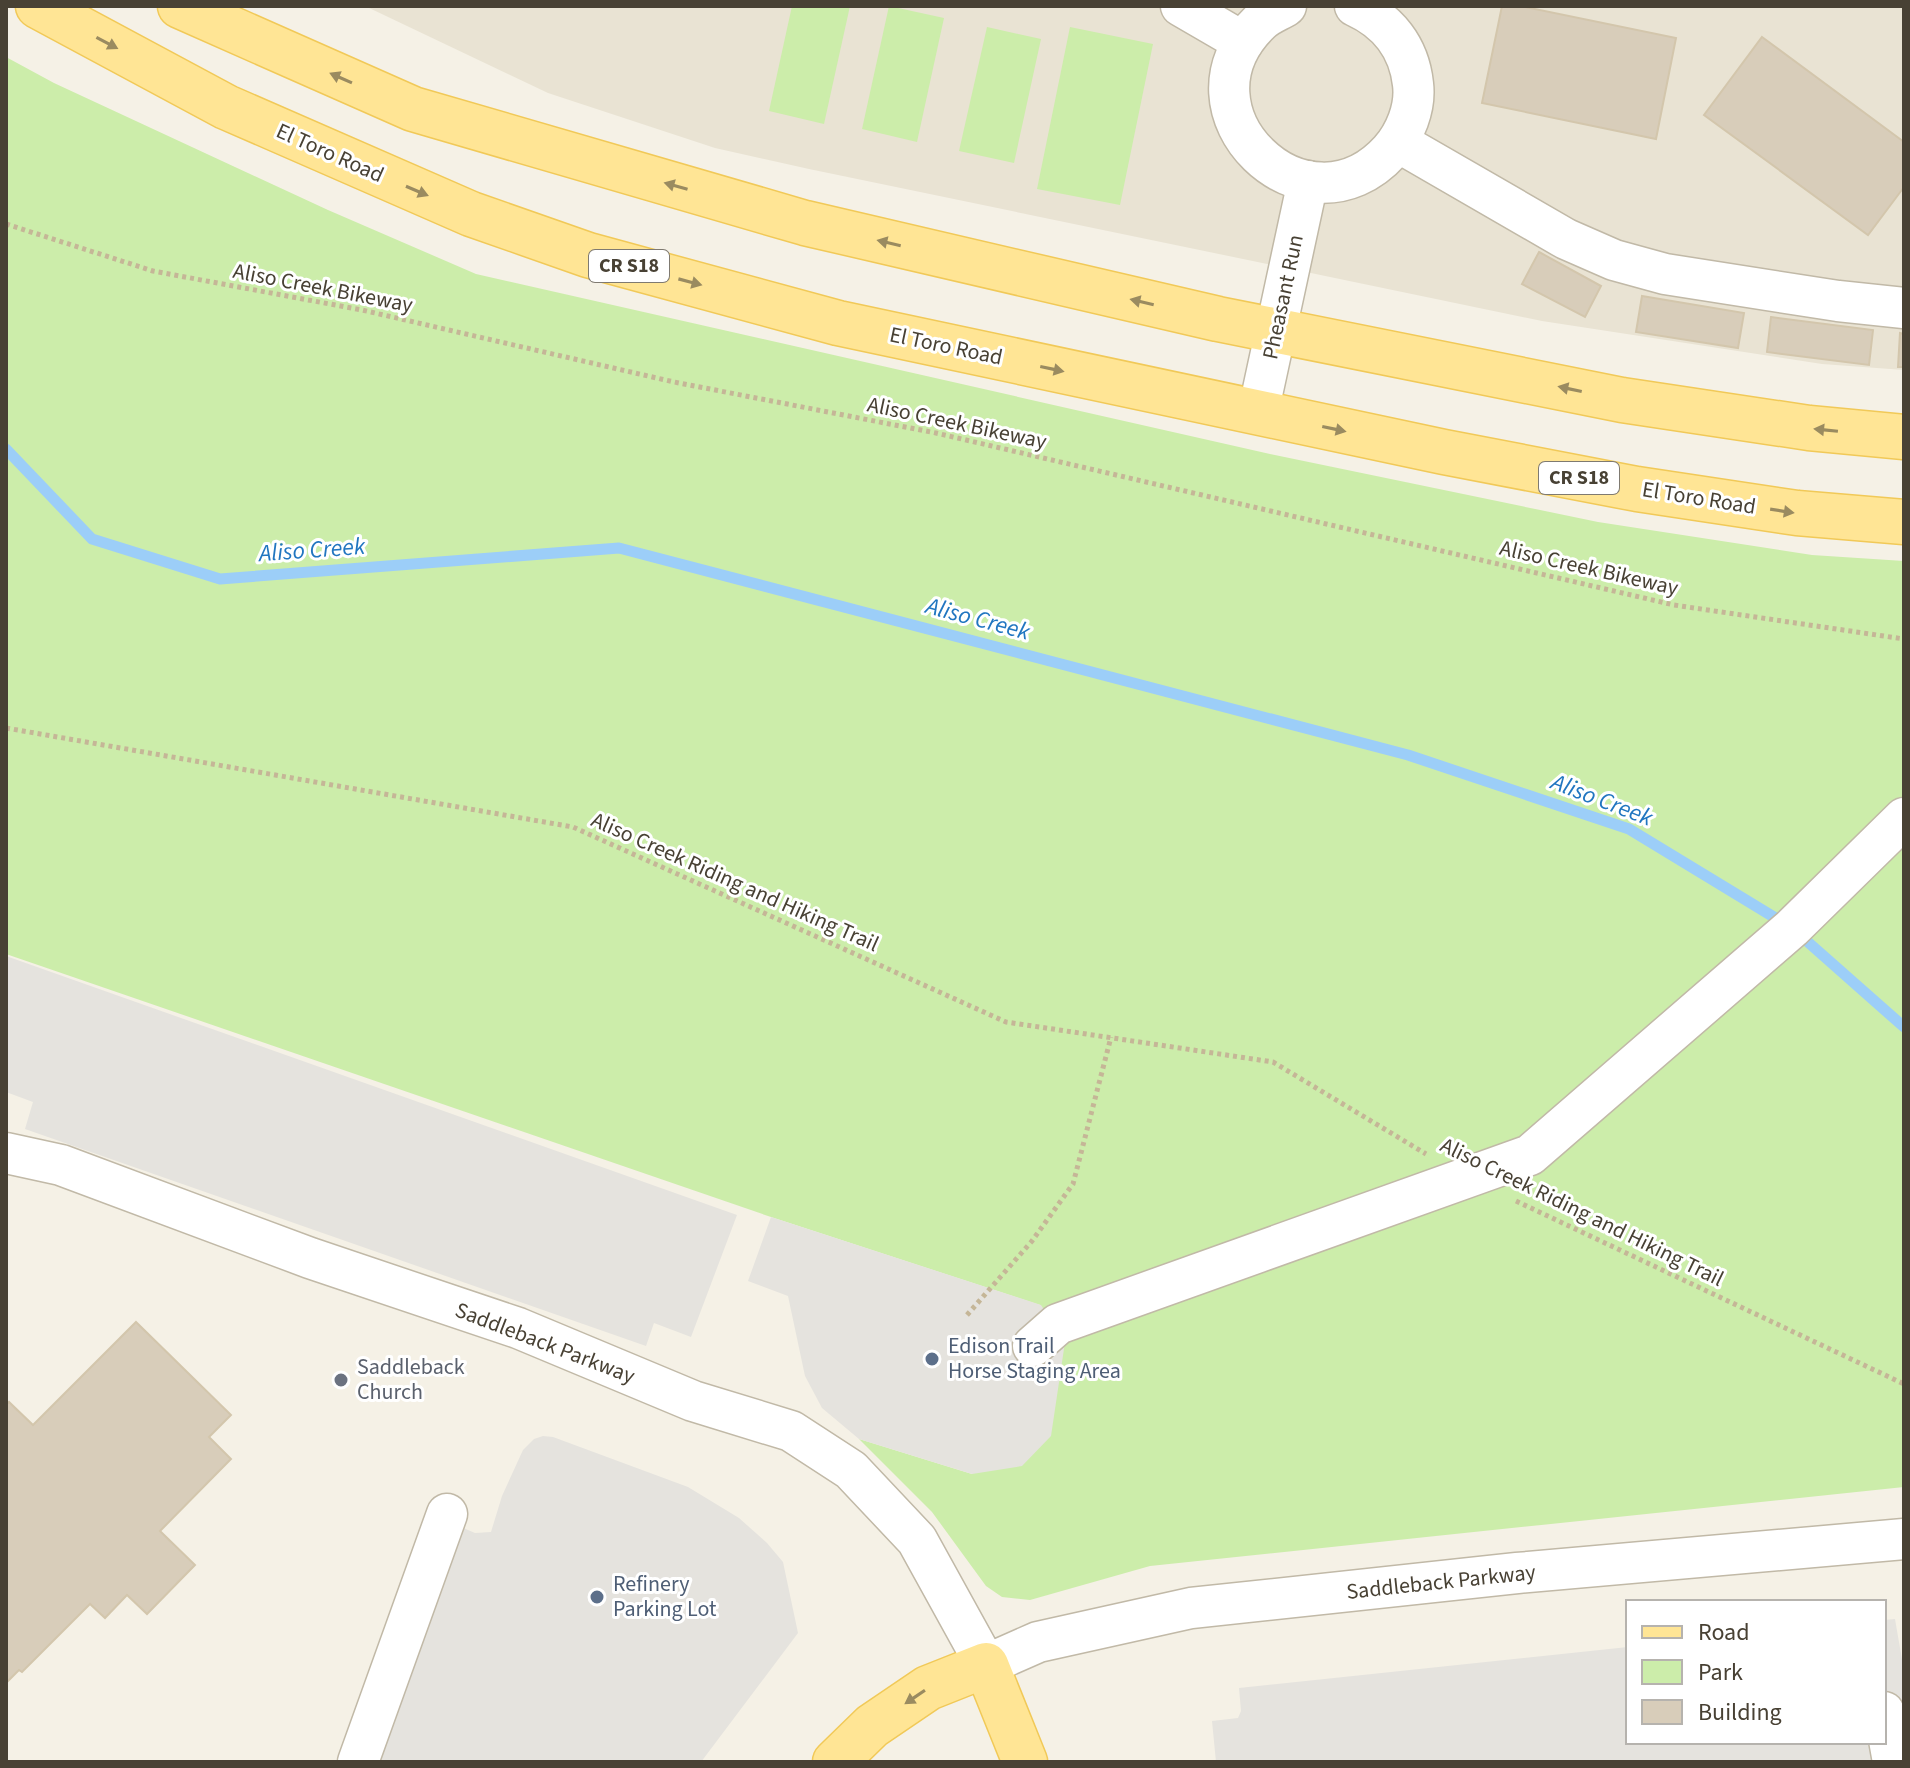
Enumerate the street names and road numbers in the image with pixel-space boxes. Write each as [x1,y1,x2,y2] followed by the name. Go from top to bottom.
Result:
[271,115,389,191] street label: El Toro Road
[1254,232,1312,362] street label: Pheasant Run
[589,250,669,282] road number: CR S18
[230,255,416,321] street label: Aliso Creek Bikeway
[887,318,1005,374] street label: El Toro Road
[864,388,1050,458] street label: Aliso Creek Bikeway
[1539,462,1619,494] road number: CR S18
[1640,473,1758,523] street label: El Toro Road
[1497,532,1682,604] street label: Aliso Creek Bikeway
[586,804,884,960] street label: Aliso Creek Riding and Hiking Trail
[1435,1129,1729,1295] street label: Aliso Creek Riding and Hiking Trail
[451,1294,640,1392] street label: Saddleback Parkway
[1345,1556,1538,1608] street label: Saddleback Parkway

